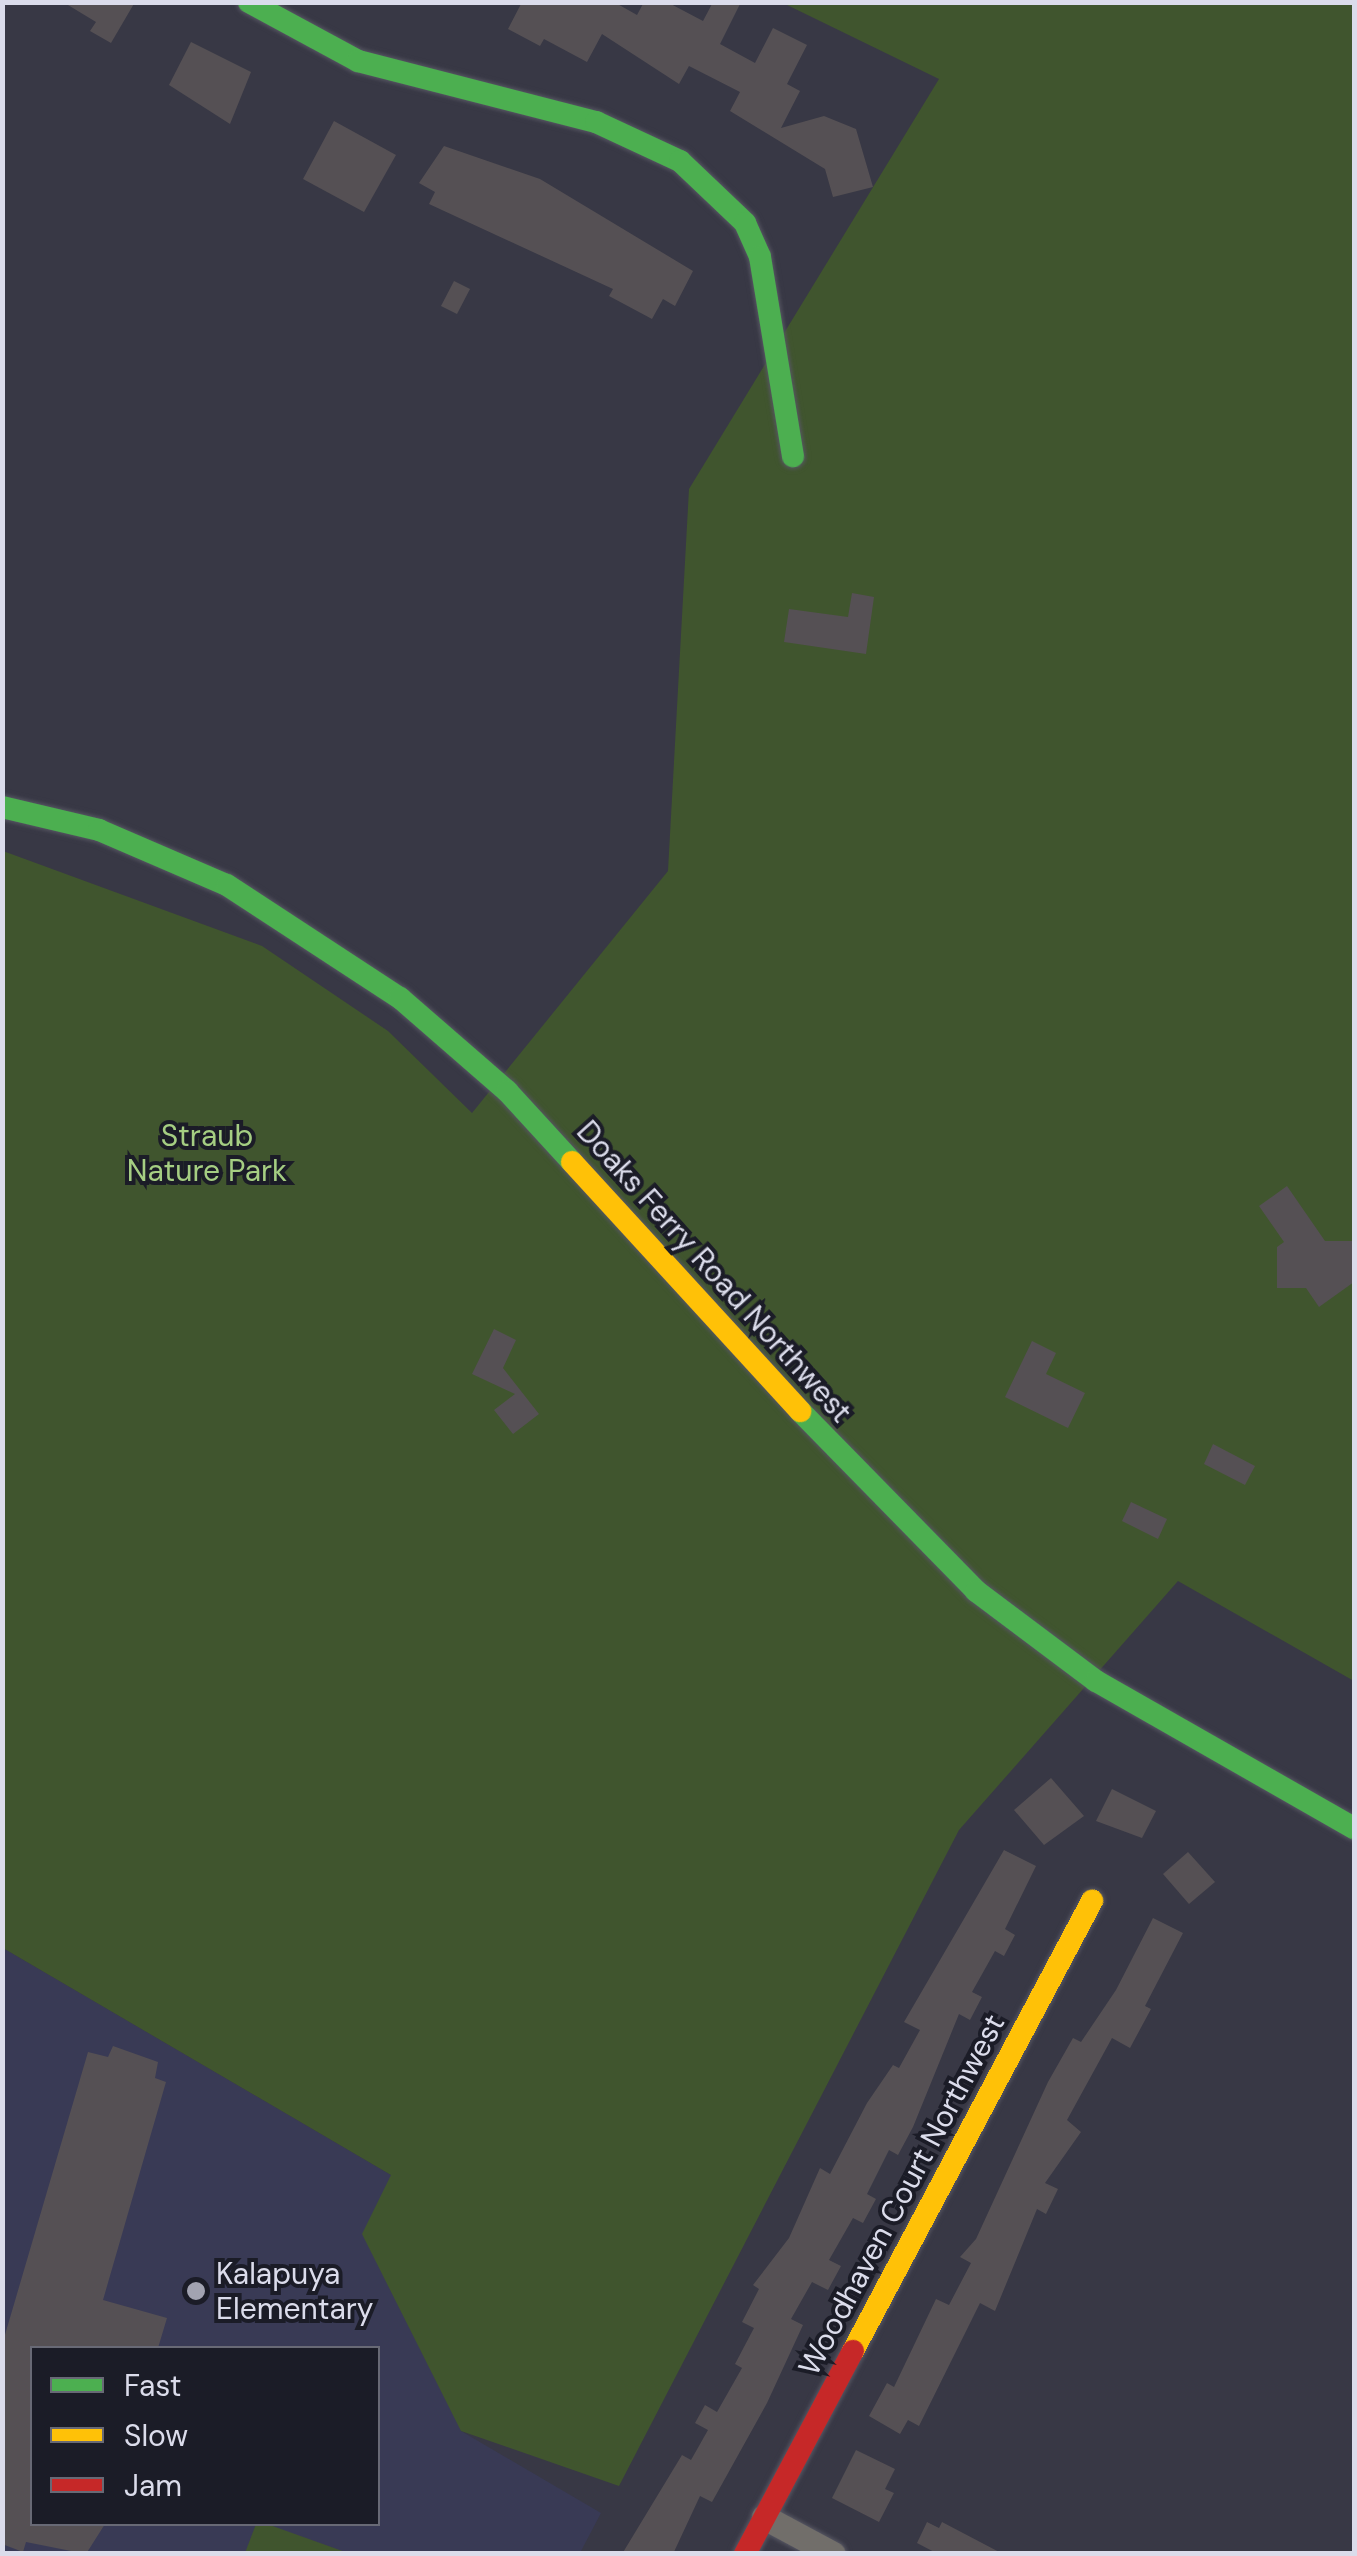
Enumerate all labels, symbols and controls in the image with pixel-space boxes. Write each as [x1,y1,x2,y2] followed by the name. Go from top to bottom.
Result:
[569,1114,859,1430] street label: Doaks Ferry Road Northwest
[127,1118,287,1188] park label: Straub Nature Park
[791,2008,1013,2382] street label: Woodhaven Court Northwest
[216,2256,374,2326] place label: Kalapuya Elementary
[185,2280,207,2302] marker: Kalapuya Elementary
[30,2346,380,2526] legend
[124,2366,182,2405] text: Fast
[124,2416,188,2455] text: Slow
[124,2466,182,2505] text: Jam

